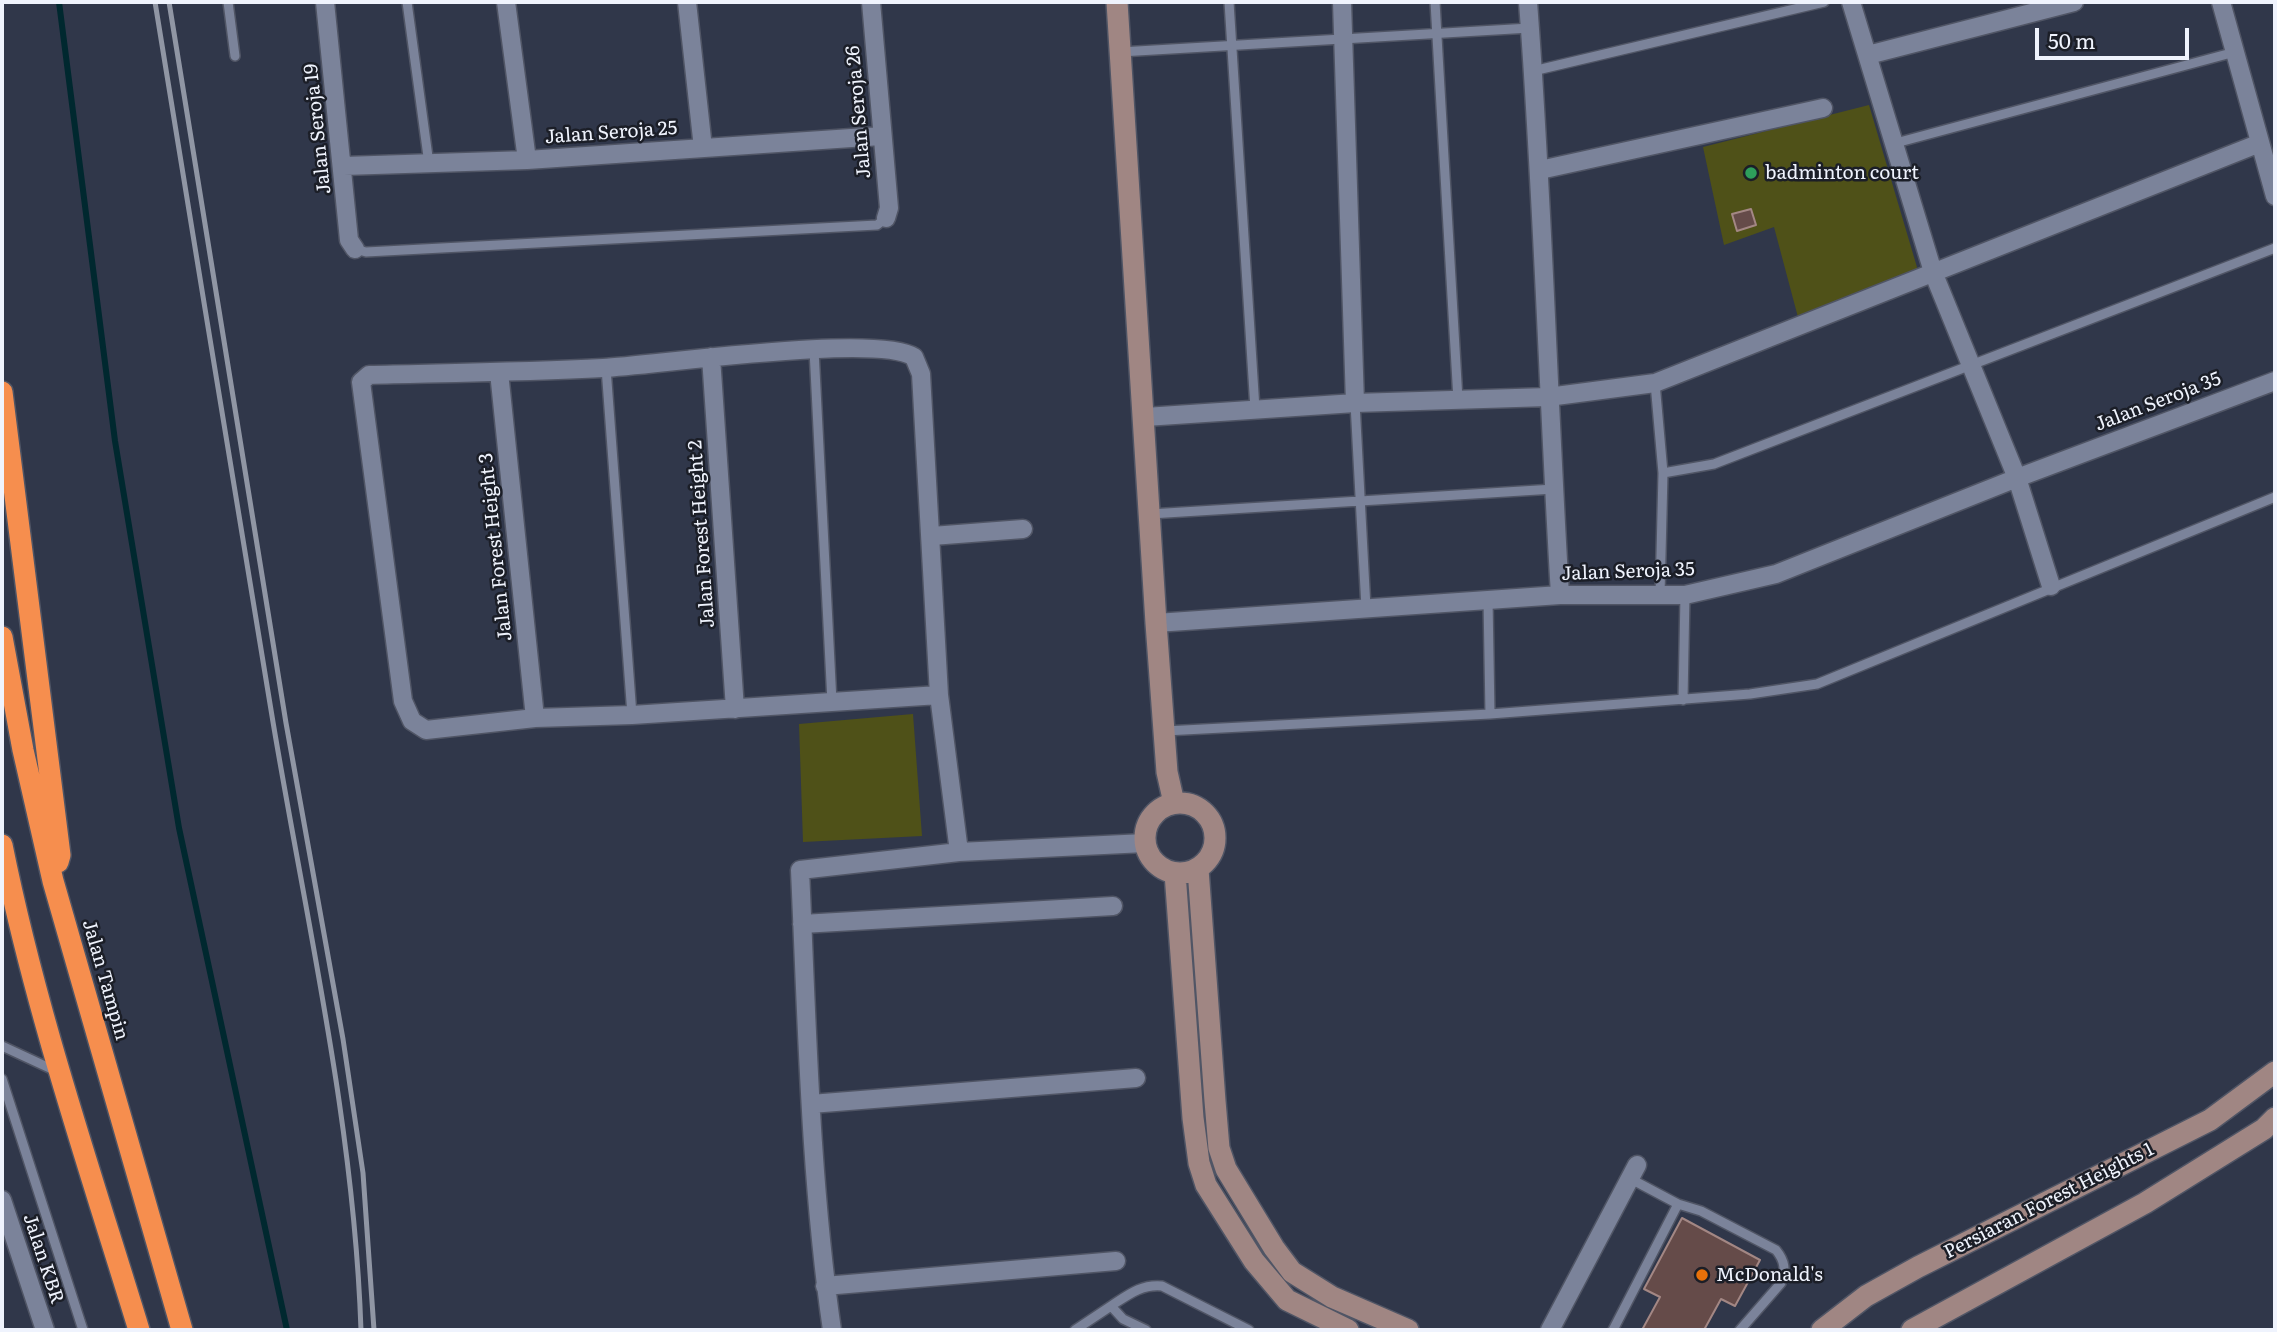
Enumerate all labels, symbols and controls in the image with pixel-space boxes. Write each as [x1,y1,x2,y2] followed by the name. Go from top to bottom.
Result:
[2039,14,2193,58] scale bar
[2048,24,2095,55] text: 50 m
[842,45,876,179] street label: Jalan Seroja 26
[300,63,336,195] street label: Jalan Seroja 19
[544,117,678,149] street label: Jalan Seroja 25
[1765,162,1919,184] place label: badminton court
[1743,165,1759,181] marker: badminton court
[2092,367,2224,437] street label: Jalan Seroja 35
[684,439,720,629] street label: Jalan Forest Height 2
[475,452,517,642] street label: Jalan Forest Height 3
[1561,558,1695,586] street label: Jalan Seroja 35
[77,917,133,1043] street label: Jalan Tampin
[1940,1138,2158,1264] street label: Persiaran Forest Heights 1
[18,1211,68,1307] street label: Jalan KBR
[1716,1264,1823,1286] place label: McDonald's
[1694,1267,1710,1283] marker: McDonald's

